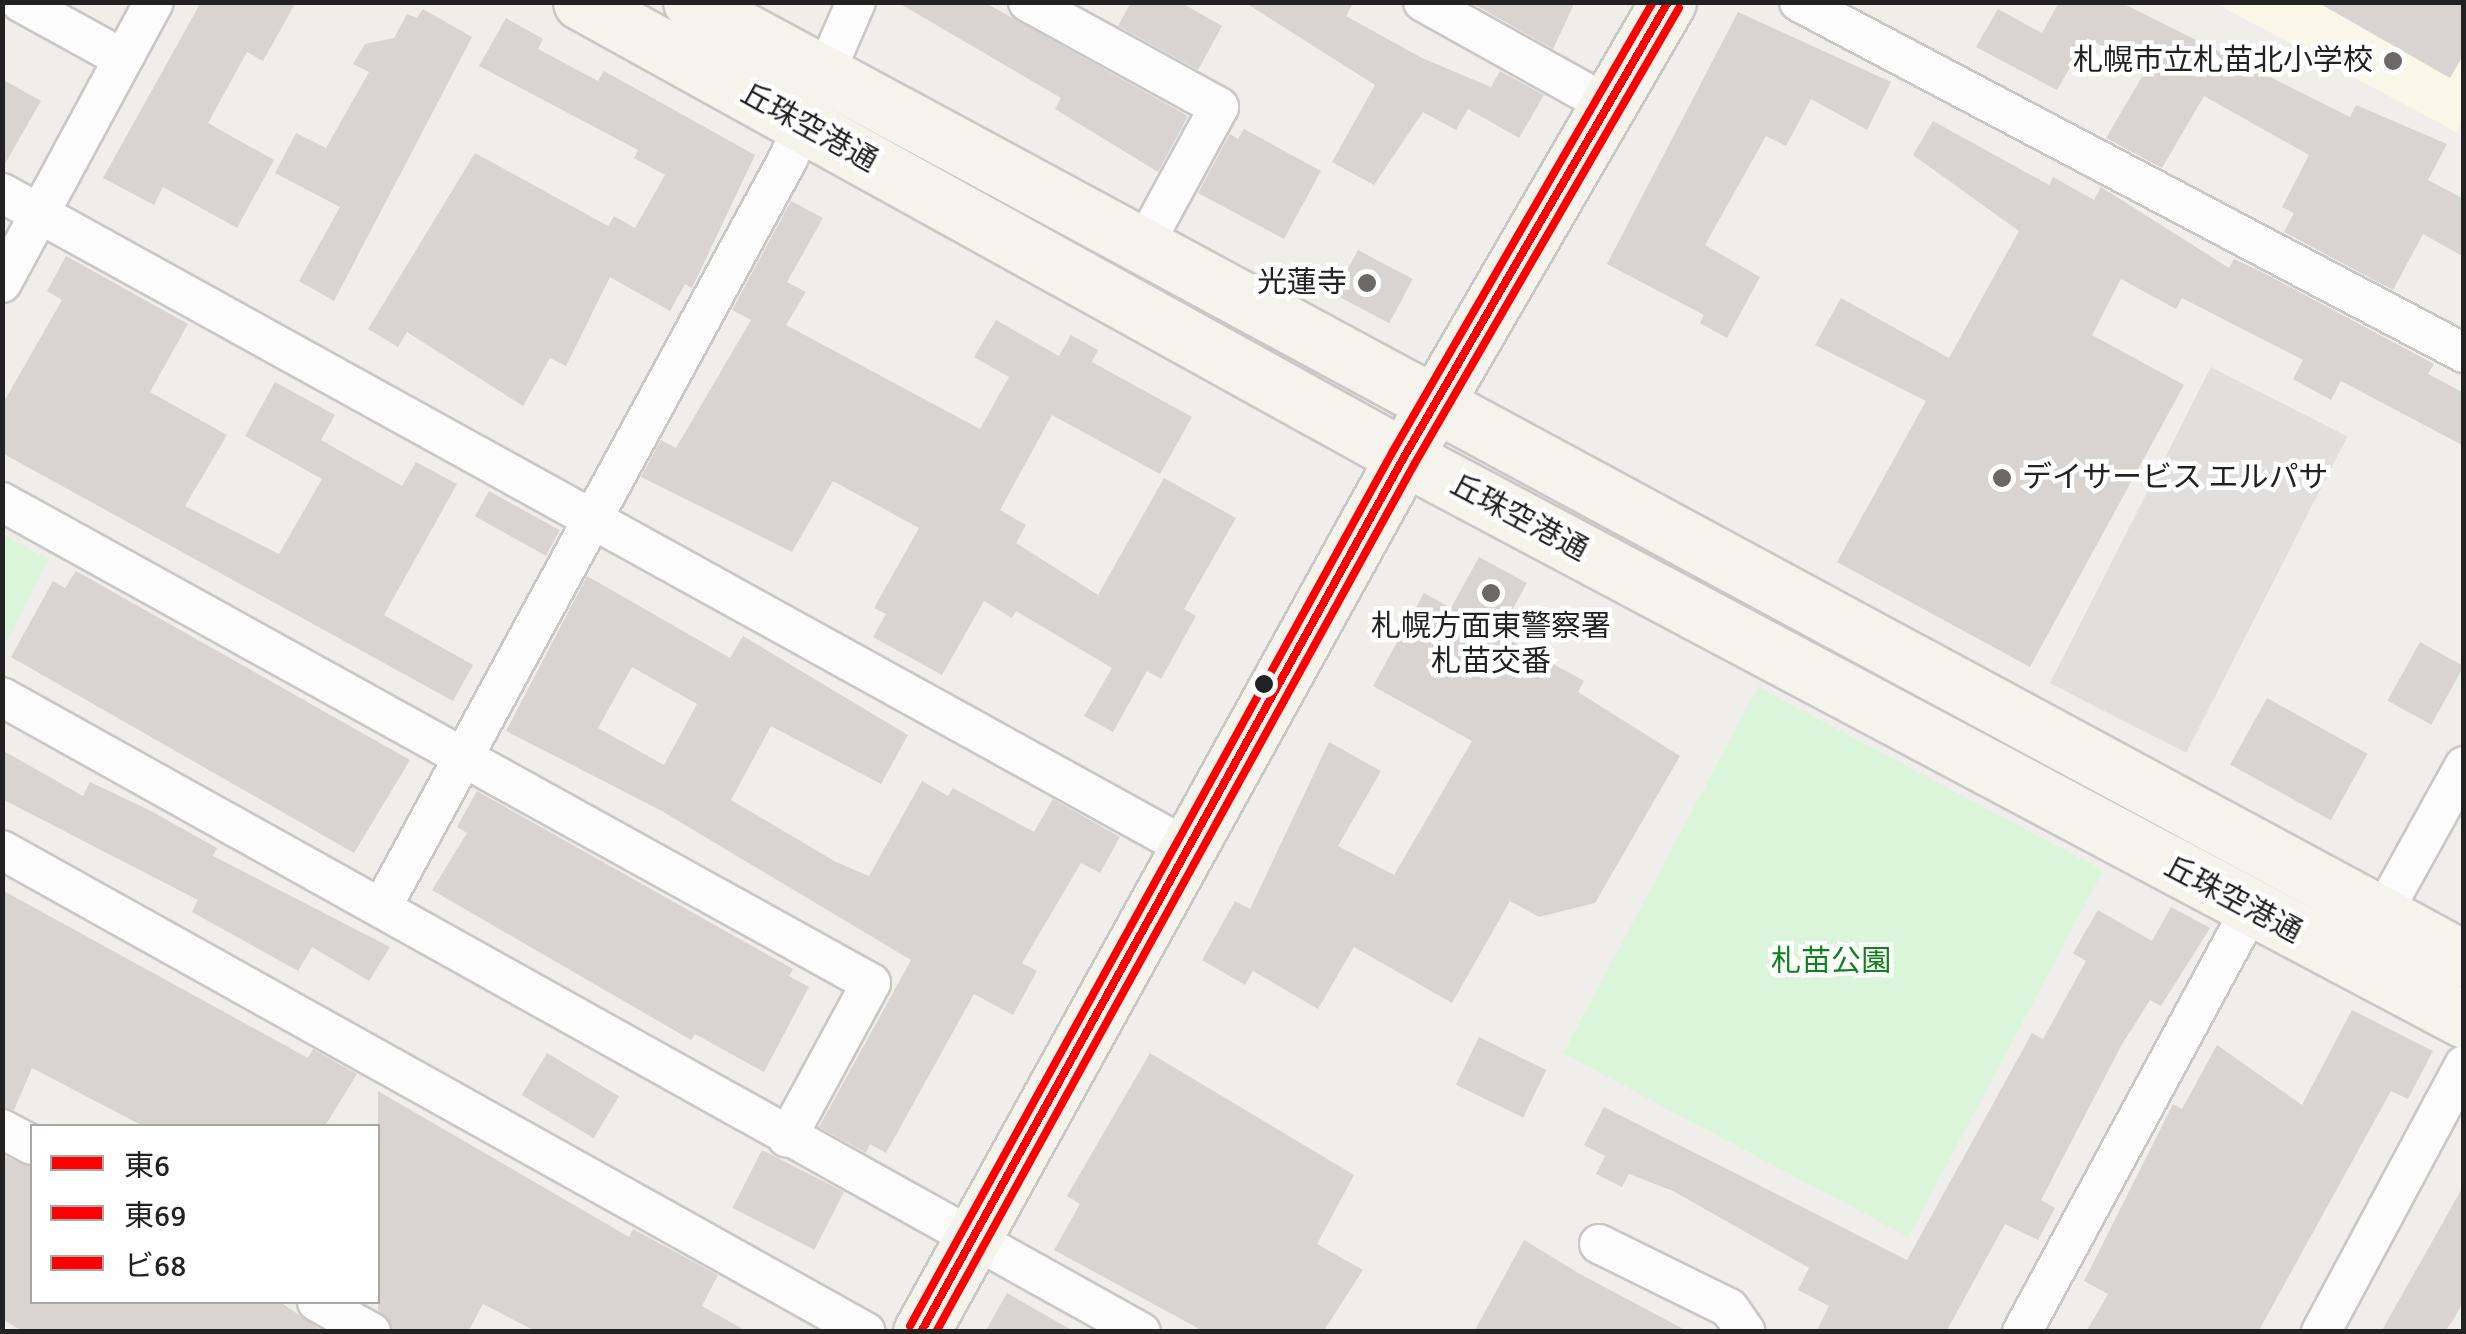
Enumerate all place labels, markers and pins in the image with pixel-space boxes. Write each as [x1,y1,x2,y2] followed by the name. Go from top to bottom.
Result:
[2073,43,2373,79] place label: 札幌市立札苗北小学校
[2382,50,2404,72] marker: 札幌市立札苗北小学校
[1257,265,1347,301] place label: 光蓮寺
[1356,272,1378,294] marker: 光蓮寺
[2022,460,2329,496] place label: デイサービス エルパサ
[1991,467,2013,489] marker: デイサービス エルパサ
[1480,582,1502,604] marker: 札幌方面東警察署 札苗交番
[1371,609,1611,680] place label: 札幌方面東警察署 札苗交番
[1254,674,1274,694] unlabelled marker

